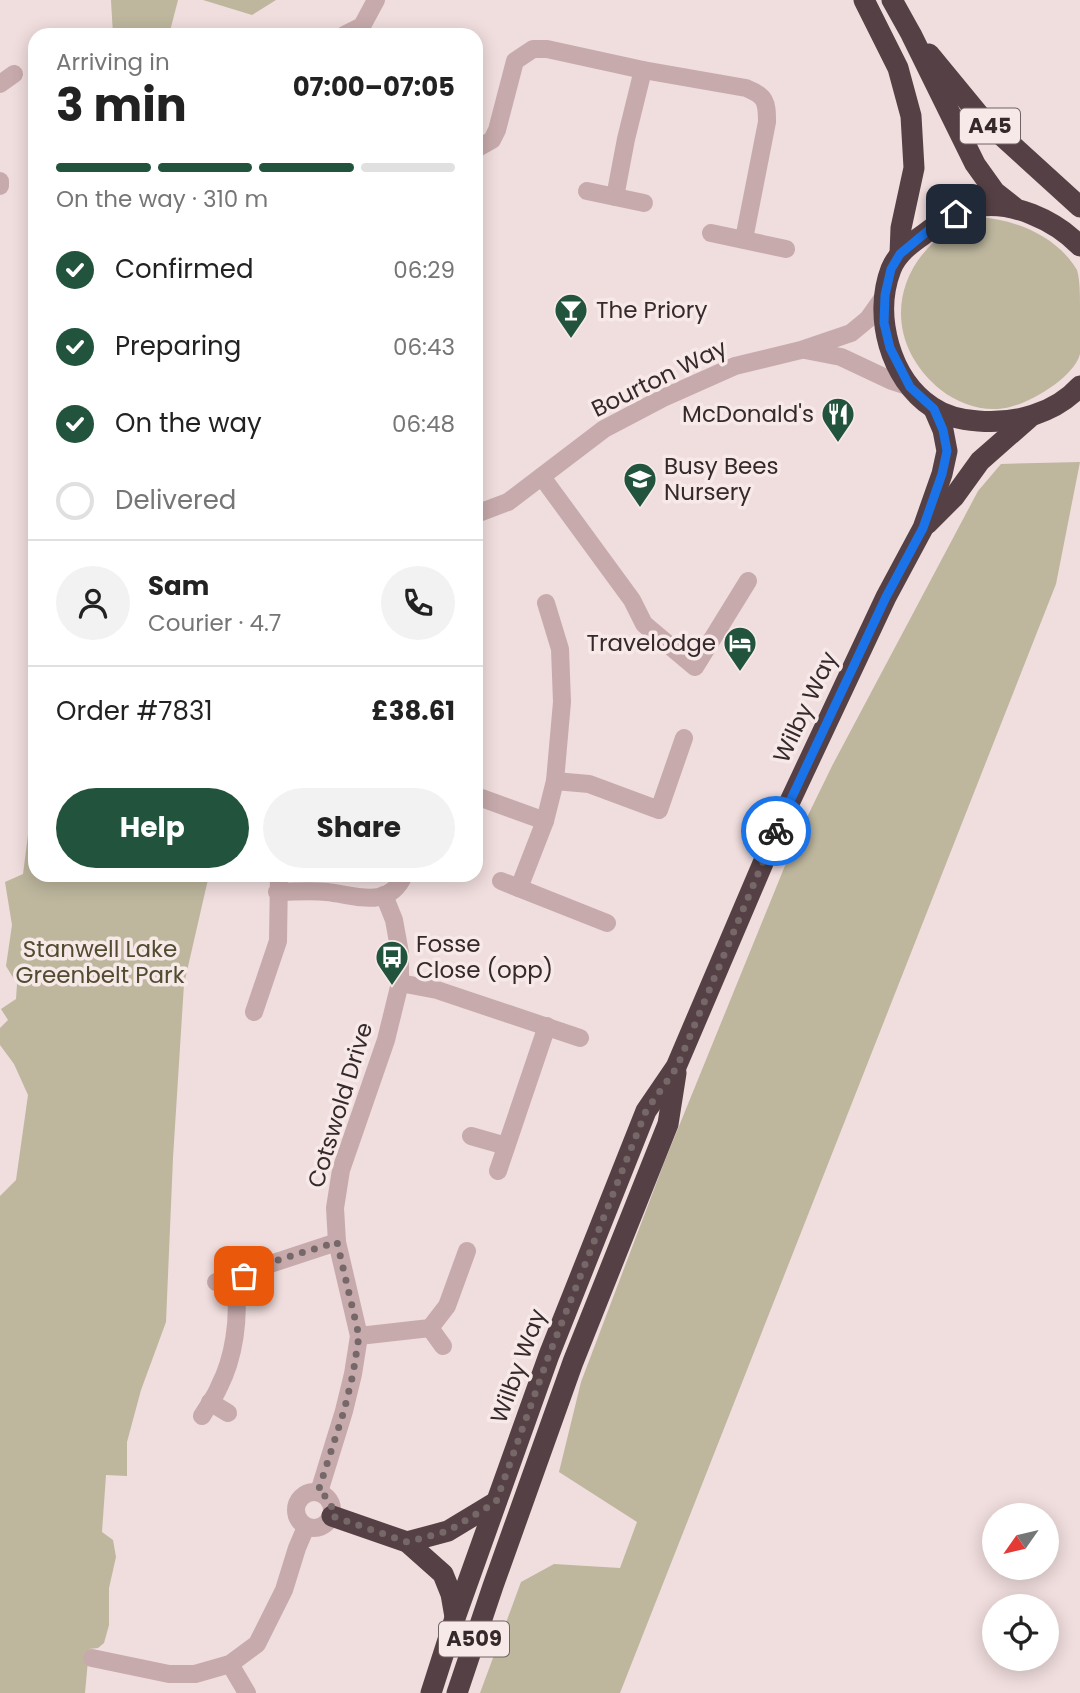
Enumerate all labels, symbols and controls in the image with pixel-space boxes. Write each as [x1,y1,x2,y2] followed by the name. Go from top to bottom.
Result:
[56,46,170,78] text: Arriving in
[293,69,455,105] text: 07:00–07:05
[56,73,187,137] text: 3 min
[960,108,1020,144] road number: A45
[56,183,268,215] text: On the way · 310 m
[926,184,986,244] pin
[937,195,975,233] icon: home
[56,251,94,289] icon: check
[115,251,253,287] text: Confirmed
[393,254,455,286] text: 06:29
[552,291,590,340] bar icon: The Priory
[596,294,707,326] place label: The Priory
[56,328,94,366] icon: check
[115,328,241,364] text: Preparing
[393,331,455,363] text: 06:43
[586,331,732,425] street label: Bourton Way
[819,395,857,444] restaurant icon: McDonald's
[682,398,814,430] place label: McDonald's
[56,405,94,443] icon: check
[115,405,262,441] text: On the way
[392,408,455,440] text: 06:48
[664,450,779,508] place label: Busy Bees Nursery
[621,460,659,509] school or university icon: Busy Bees Nursery
[115,482,236,518] text: Delivered
[56,566,130,640] button: person
[381,566,455,640] button: phone
[148,568,209,604] text: Sam
[148,607,281,639] text: Courier · 4.7
[721,624,759,673] hotel icon: Travelodge
[587,627,716,659] place label: Travelodge
[765,646,845,768] street label: Wilby Way
[56,693,213,729] text: Order #7831
[372,693,455,729] text: £38.61
[56,788,249,868] button: Help
[263,788,455,868] button: Share
[741,796,811,866] courier
[757,812,795,850] icon: bike
[416,928,553,986] place label: Fosse Close (opp)
[16,933,185,991] park label: Stanwell Lake Greenbelt Park
[373,938,411,987] bus stop icon: Fosse Close (opp)
[300,1018,380,1192] street label: Cotswold Drive
[214,1246,274,1306] pin
[225,1257,263,1295] icon: bag
[483,1304,553,1428] street label: Wilby Way
[982,1503,1059,1580] north arrow
[982,1503,1059,1671] map controls
[982,1594,1059,1671] button: locate
[439,1622,509,1656] road number: A509

